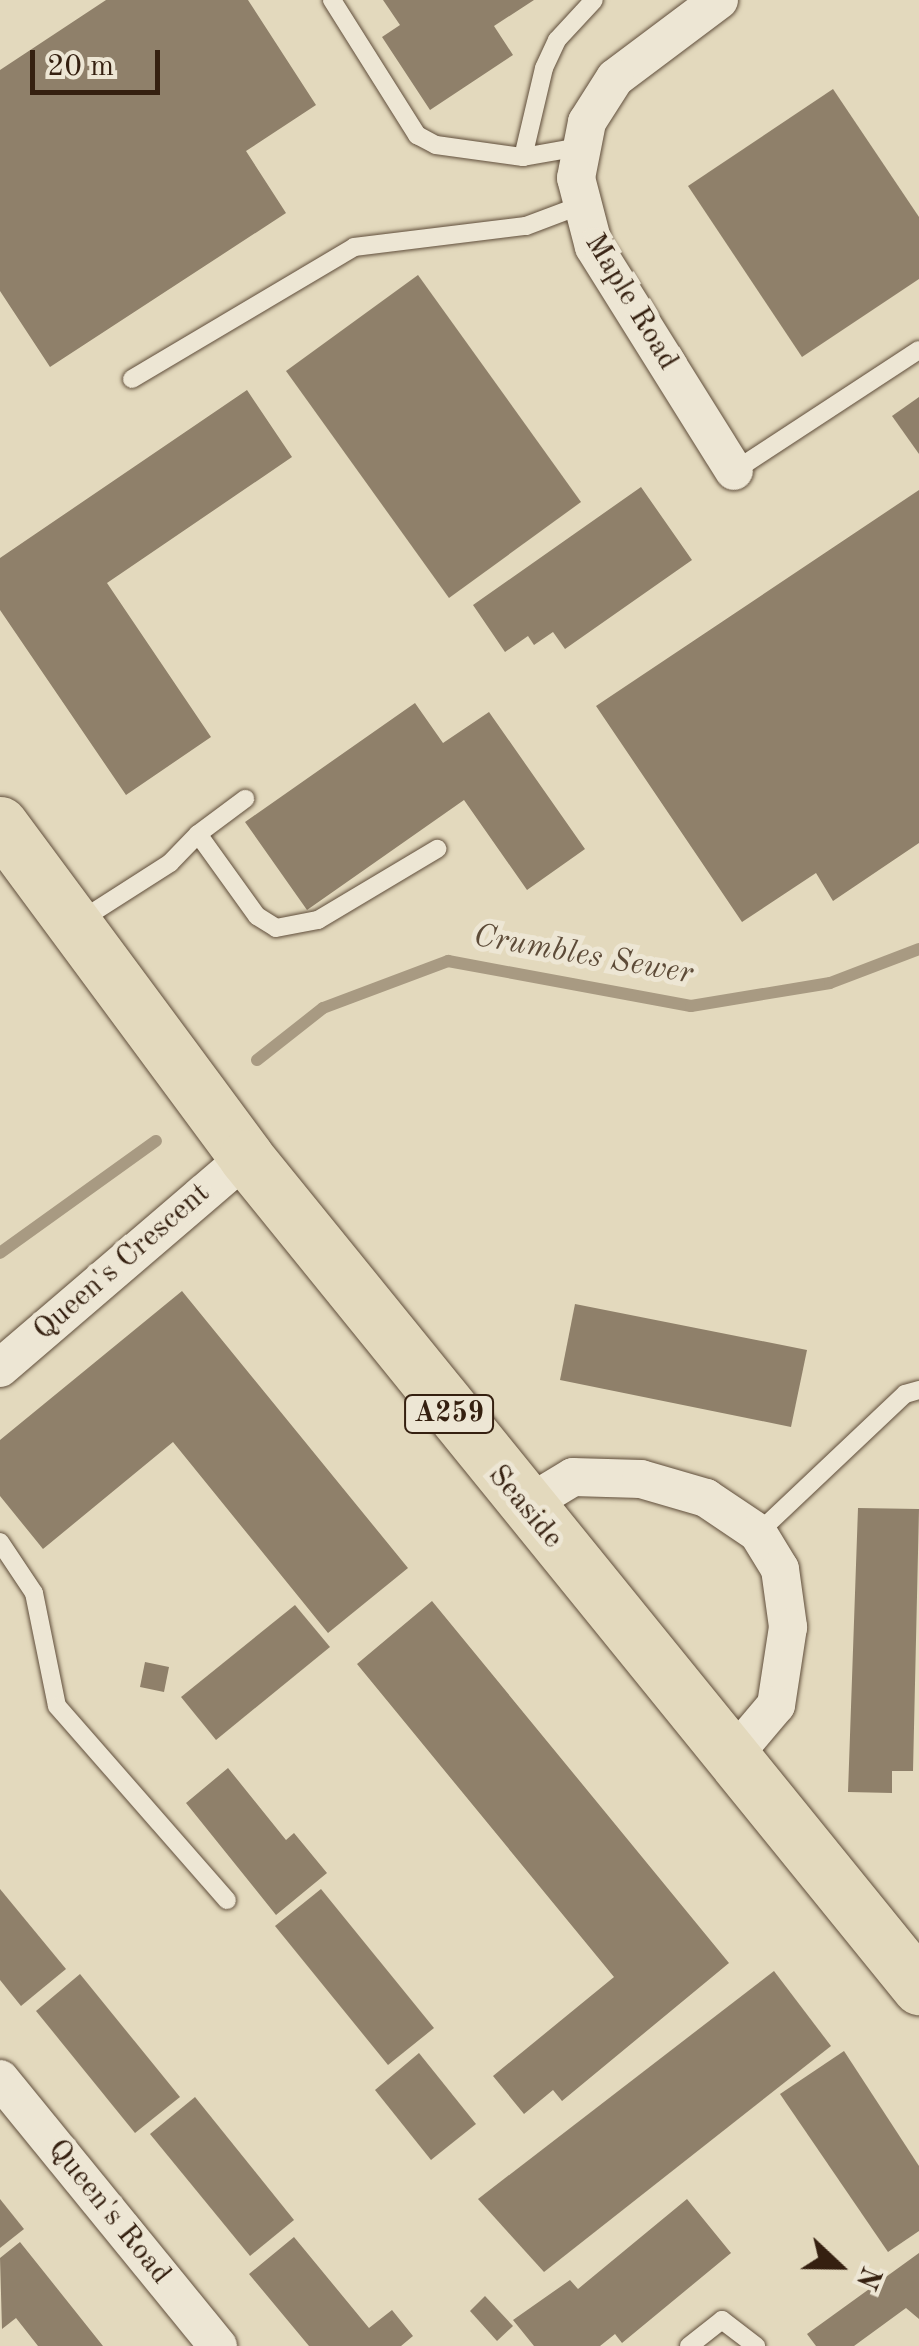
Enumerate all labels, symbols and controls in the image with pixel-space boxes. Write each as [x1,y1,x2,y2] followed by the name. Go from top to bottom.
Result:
[35,30,165,92] scale bar
[47,52,114,82] text: 20 m
[576,227,686,377] street label: Maple Road
[470,918,696,994] water label: Crumbles Sewer
[26,1176,218,1348] street label: Queen's Crescent
[404,1391,494,1437] road number: A259
[480,1458,570,1556] street label: Seaside
[40,2132,178,2292] street label: Queen's Road
[789,2216,889,2316] north arrow
[850,2262,884,2292] text: N

